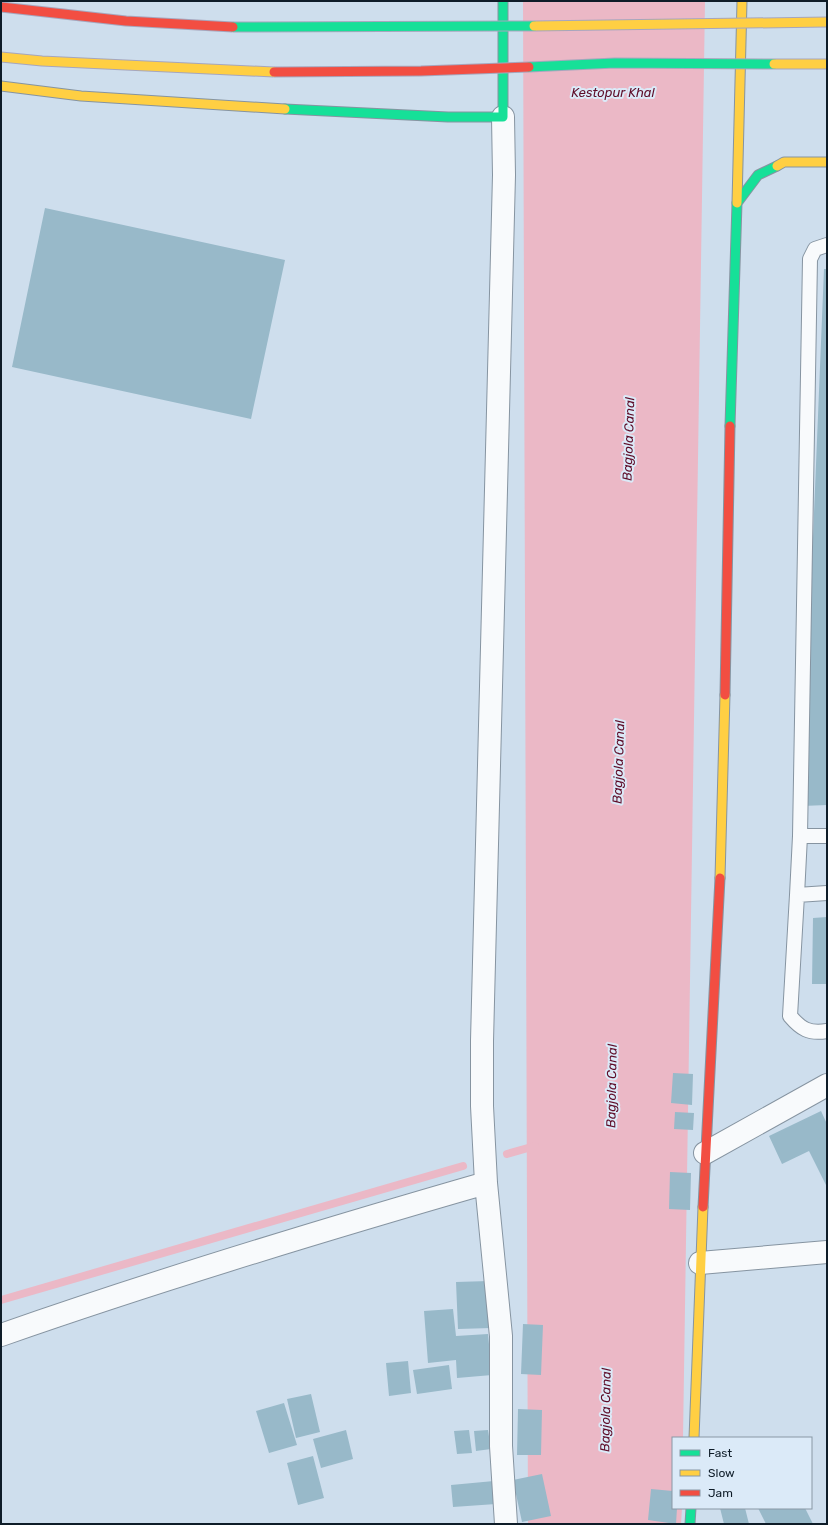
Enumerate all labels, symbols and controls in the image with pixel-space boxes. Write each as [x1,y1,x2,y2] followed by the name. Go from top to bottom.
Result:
[571,85,655,100] water label: Kestopur Khal
[620,396,638,481] water label: Bagjola Canal
[610,719,628,804] water label: Bagjola Canal
[603,1043,621,1128] water label: Bagjola Canal
[597,1367,615,1452] water label: Bagjola Canal
[672,1437,812,1509] legend
[708,1446,732,1460] text: Fast
[708,1466,735,1480] text: Slow
[708,1486,733,1500] text: Jam

